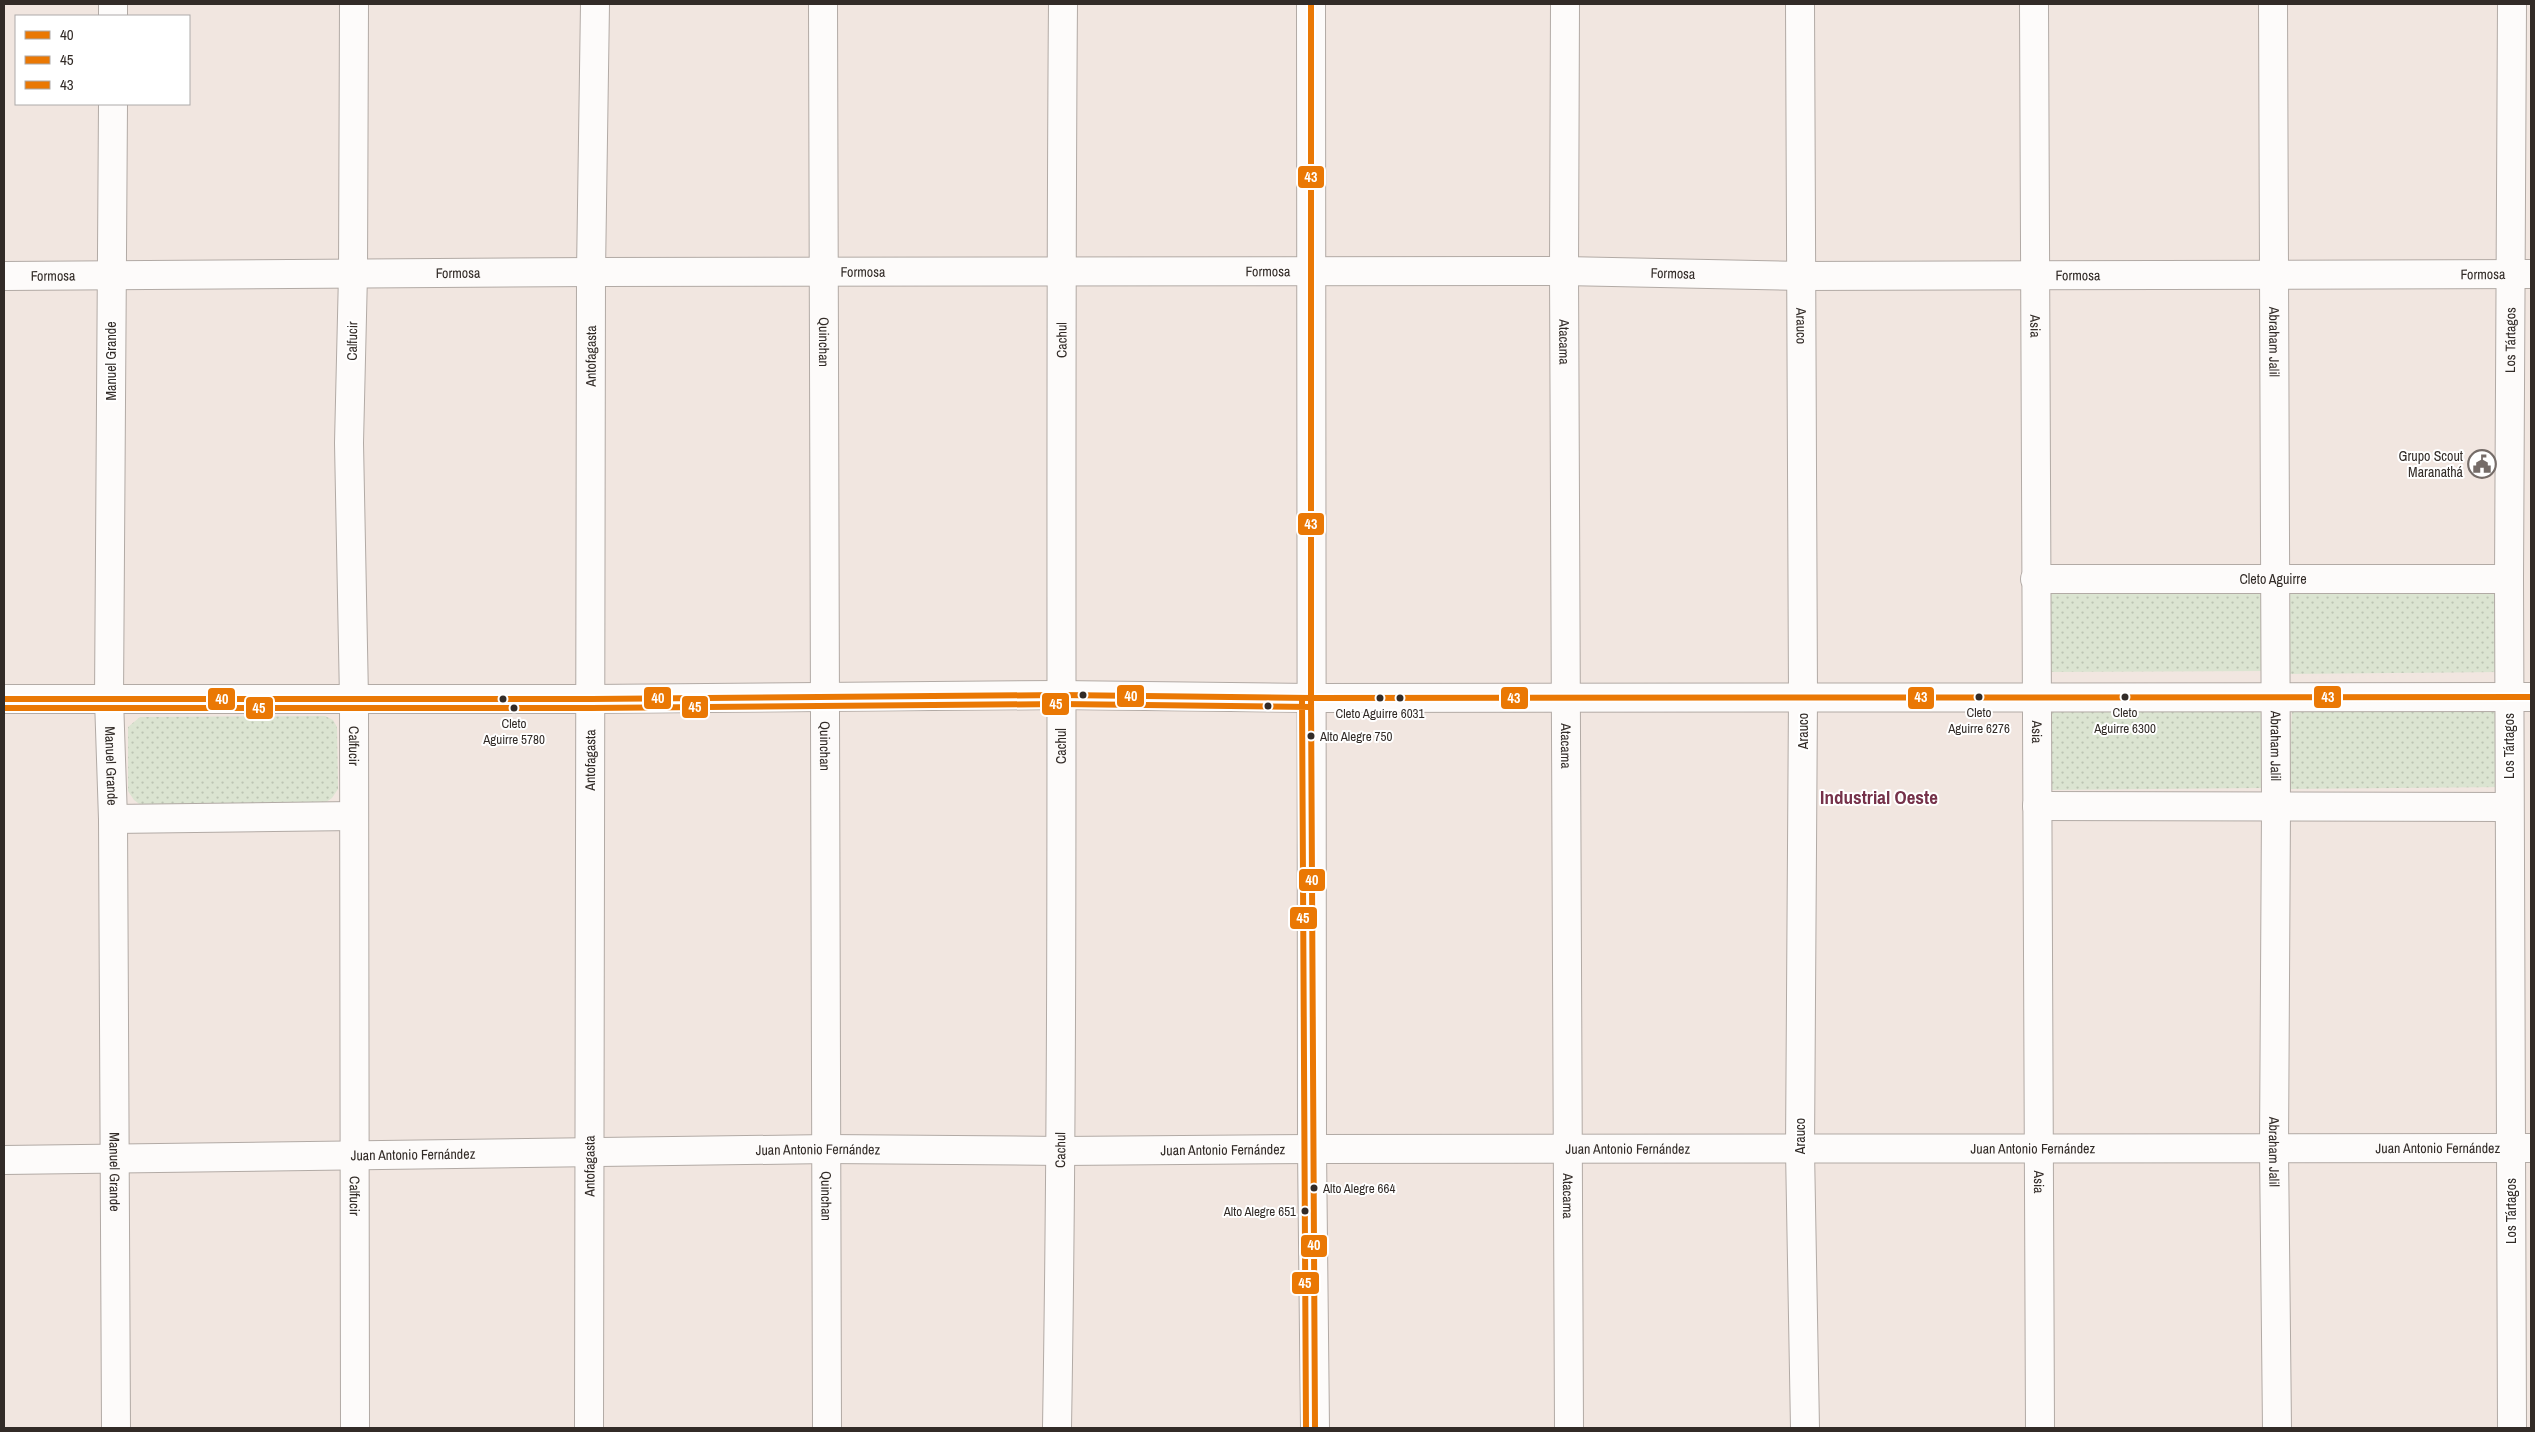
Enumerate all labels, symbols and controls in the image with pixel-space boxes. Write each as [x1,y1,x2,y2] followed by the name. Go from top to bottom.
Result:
[15,15,190,105] legend
[60,24,74,45] text: 40
[60,49,74,70] text: 45
[60,74,74,95] text: 43
[1297,165,1325,189] line badge: 43
[1305,168,1317,186] text: 43
[1246,262,1291,280] street label: Formosa
[841,263,886,281] street label: Formosa
[436,264,481,282] street label: Formosa
[1650,264,1696,283] street label: Formosa
[2461,265,2506,283] street label: Formosa
[2056,266,2101,284] street label: Formosa
[31,267,76,285] street label: Formosa
[2265,306,2283,377] street label: Abraham Jalil
[1792,307,1810,344] street label: Arauco
[2501,307,2519,373] street label: Los Tártagos
[2026,313,2044,338] street label: Asia
[815,317,833,367] street label: Quinchan
[1555,318,1573,365] street label: Atacama
[102,321,120,401] street label: Manuel Grande
[343,321,361,361] street label: Calfucir
[1053,322,1071,358] street label: Cachul
[582,325,600,388] street label: Antofagasta
[2399,447,2464,481] place label: Grupo Scout Maranathá
[2467,449,2497,479] public building icon: Grupo Scout Maranathá
[1297,512,1325,536] line badge: 43
[1305,515,1317,533] text: 43
[2239,570,2307,588] street label: Cleto Aguirre
[1116,684,1145,708] line badge: 40
[2313,685,2342,709] line badge: 43
[643,686,672,710] line badge: 40
[1500,686,1529,710] line badge: 43
[1907,686,1935,710] line badge: 43
[207,687,236,711] line badge: 40
[1125,687,1137,705] text: 40
[1915,688,1927,706] text: 43
[2322,688,2334,706] text: 43
[652,689,664,707] text: 40
[1508,689,1520,707] text: 43
[216,690,228,708] text: 40
[1078,690,1088,700] unlabelled marker
[1041,692,1070,716] line badge: 45
[1974,692,1984,702] marker: Cleto Aguirre 6276
[2120,692,2130,702] marker: Cleto Aguirre 6300
[1375,693,1385,703] marker: Cleto Aguirre 6031
[1395,693,1405,703] unlabelled marker
[498,694,508,704] unlabelled marker
[681,695,709,719] line badge: 45
[1050,695,1063,713] text: 45
[245,696,274,720] line badge: 45
[689,698,702,716] text: 45
[253,699,266,717] text: 45
[1263,701,1273,711] unlabelled marker
[509,703,519,713] marker: Cleto Aguirre 5780
[1947,704,2010,737] place label: Cleto Aguirre 6276
[2093,704,2156,737] place label: Cleto Aguirre 6300
[1336,705,1425,722] place label: Cleto Aguirre 6031
[2267,710,2285,781] street label: Abraham Jalil
[1794,713,1812,750] street label: Arauco
[2500,713,2518,779] street label: Los Tártagos
[482,715,545,748] place label: Cleto Aguirre 5780
[2028,719,2046,744] street label: Asia
[816,721,834,771] street label: Quinchan
[1557,722,1575,769] street label: Atacama
[101,726,122,806] street label: Manuel Grande
[345,726,363,766] street label: Calfucir
[1052,728,1070,764] street label: Cachul
[1319,728,1392,745] place label: Alto Alegre 750
[581,729,599,792] street label: Antofagasta
[1306,731,1316,741] marker: Alto Alegre 750
[1820,784,1938,810] district label: Industrial Oeste
[1298,868,1326,892] line badge: 40
[1306,871,1318,889] text: 40
[1289,906,1318,930] line badge: 45
[1297,909,1310,927] text: 45
[2265,1116,2283,1187] street label: Abraham Jalil
[1791,1118,1809,1155] street label: Arauco
[106,1132,124,1212] street label: Manuel Grande
[1051,1132,1069,1168] street label: Cachul
[580,1135,599,1198] street label: Antofagasta
[1971,1139,2096,1157] street label: Juan Antonio Fernández
[2376,1139,2501,1157] street label: Juan Antonio Fernández
[755,1140,881,1159] street label: Juan Antonio Fernández
[1160,1140,1286,1159] street label: Juan Antonio Fernández
[1566,1140,1691,1158] street label: Juan Antonio Fernández
[350,1145,476,1164] street label: Juan Antonio Fernández
[2030,1169,2048,1194] street label: Asia
[817,1171,835,1221] street label: Quinchan
[1559,1172,1577,1219] street label: Atacama
[346,1176,364,1216] street label: Calfucir
[2502,1178,2520,1244] street label: Los Tártagos
[1322,1180,1395,1197] place label: Alto Alegre 664
[1309,1183,1319,1193] marker: Alto Alegre 664
[1223,1203,1296,1220] place label: Alto Alegre 651
[1300,1206,1310,1216] marker: Alto Alegre 651
[1300,1234,1328,1258] line badge: 40
[1308,1236,1320,1254] text: 40
[1291,1271,1320,1295] line badge: 45
[1299,1274,1312,1292] text: 45

